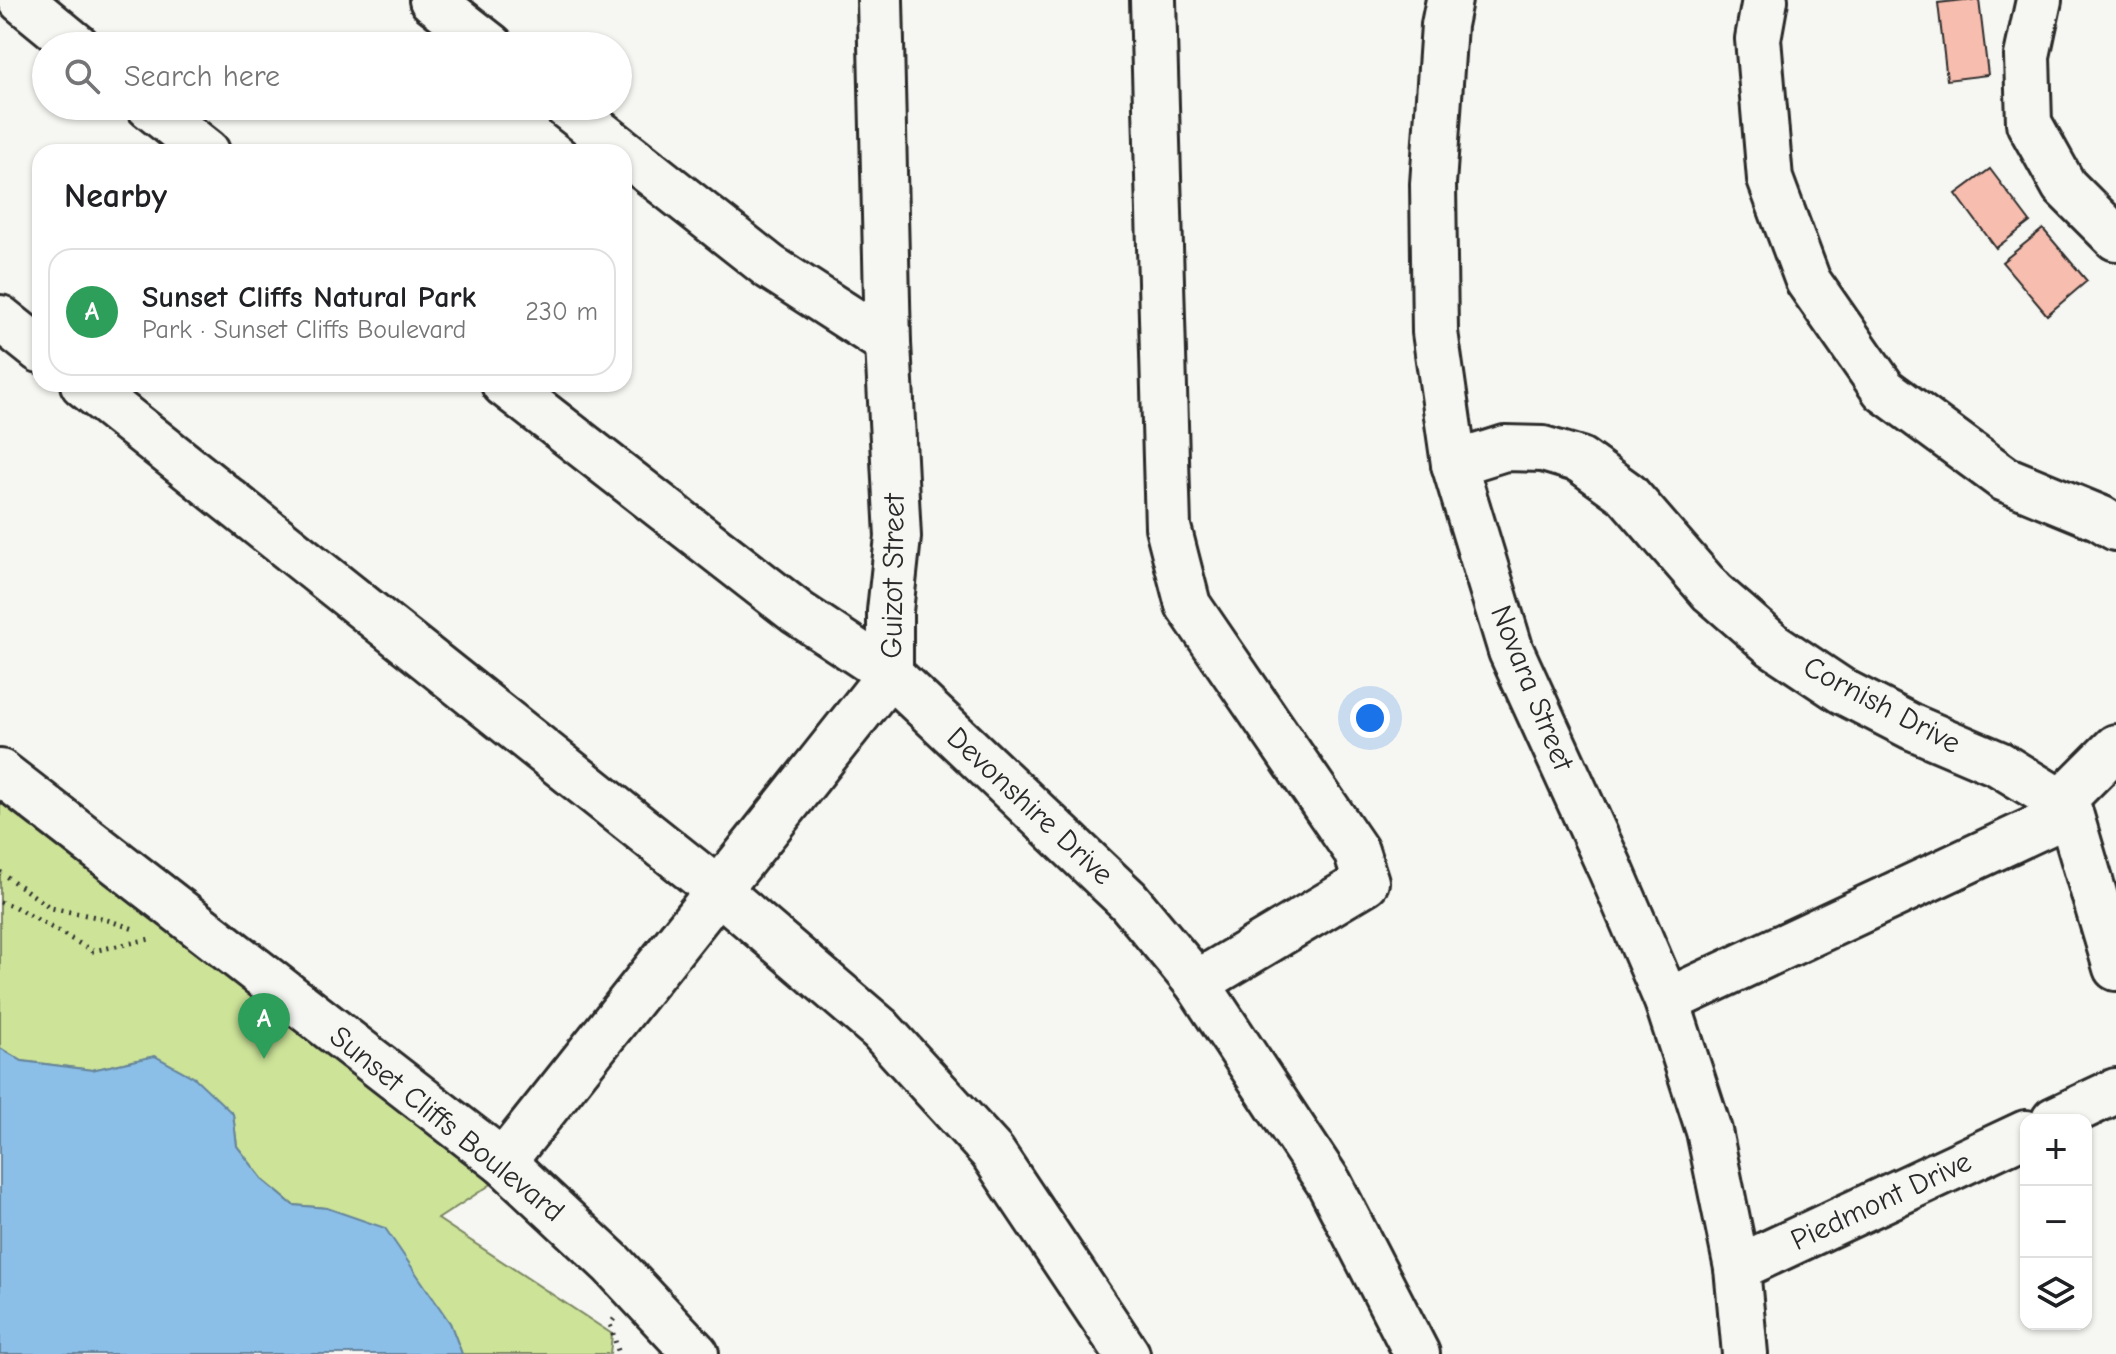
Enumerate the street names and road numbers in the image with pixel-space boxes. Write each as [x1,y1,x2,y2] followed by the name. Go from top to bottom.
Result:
[874,492,912,659] street label: Guizot Street
[1483,600,1581,777] street label: Novara Street
[1798,649,1966,761] street label: Cornish Drive
[940,720,1120,892] street label: Devonshire Drive
[323,1019,571,1229] street label: Sunset Cliffs Boulevard
[1785,1144,1977,1258] street label: Piedmont Drive

